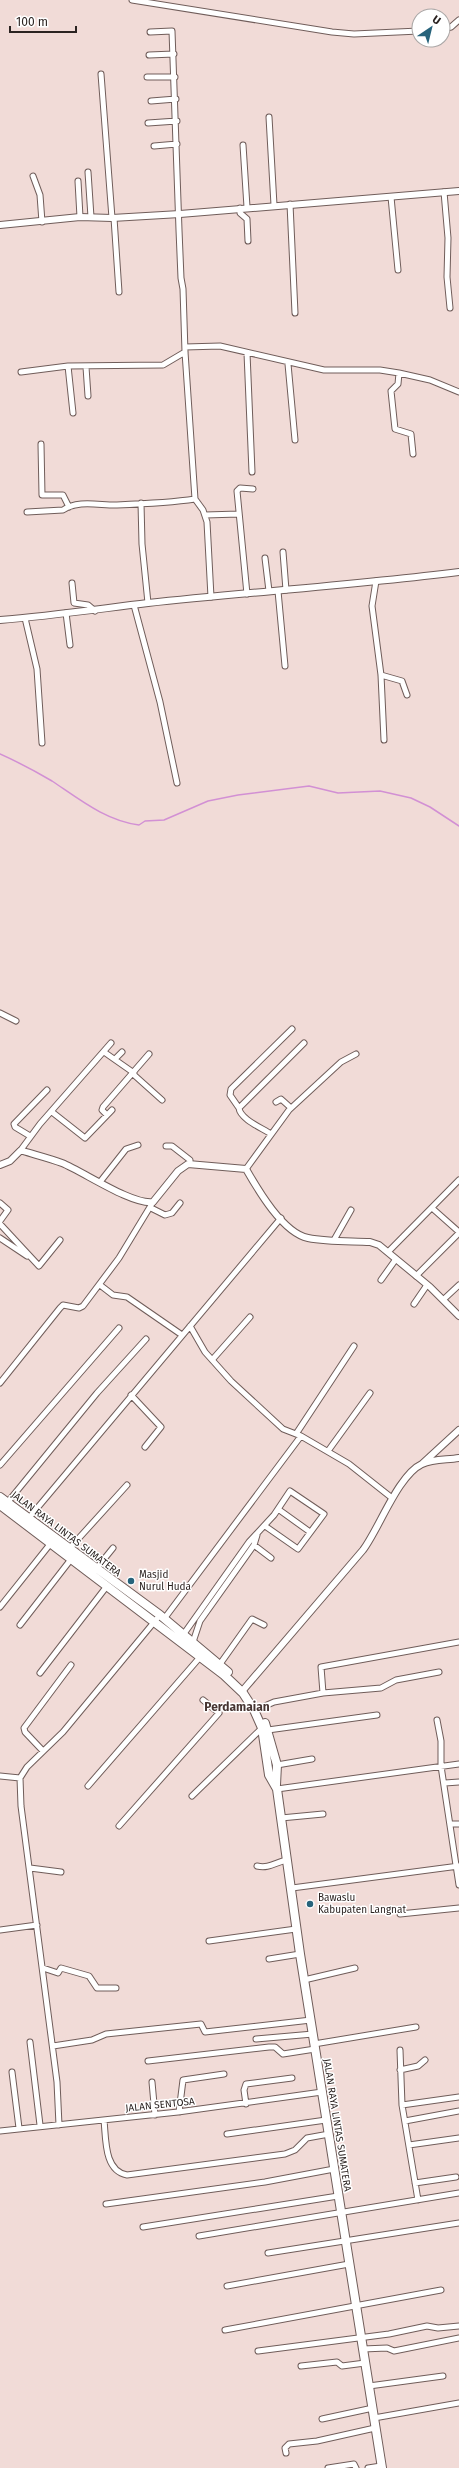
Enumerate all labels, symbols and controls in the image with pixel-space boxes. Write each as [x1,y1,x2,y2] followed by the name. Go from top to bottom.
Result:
[10,8,76,34] scale bar
[411,8,451,48] north arrow
[430,13,443,28] text: U
[16,15,48,29] text: 100 m
[9,1489,123,1579] street label: JALAN RAYA LINTAS SUMATERA
[139,1569,191,1593] place label: Masjid Nurul Huda
[126,1576,136,1586] marker: Masjid Nurul Huda
[204,1700,270,1714] district label: Perdamaian
[318,1892,406,1916] place label: Bawaslu Kabupaten Langnat
[305,1899,315,1909] marker: Bawaslu Kabupaten Langnat
[321,2058,353,2193] street label: JALAN RAYA LINTAS SUMATERA
[125,2095,195,2115] street label: JALAN SENTOSA

